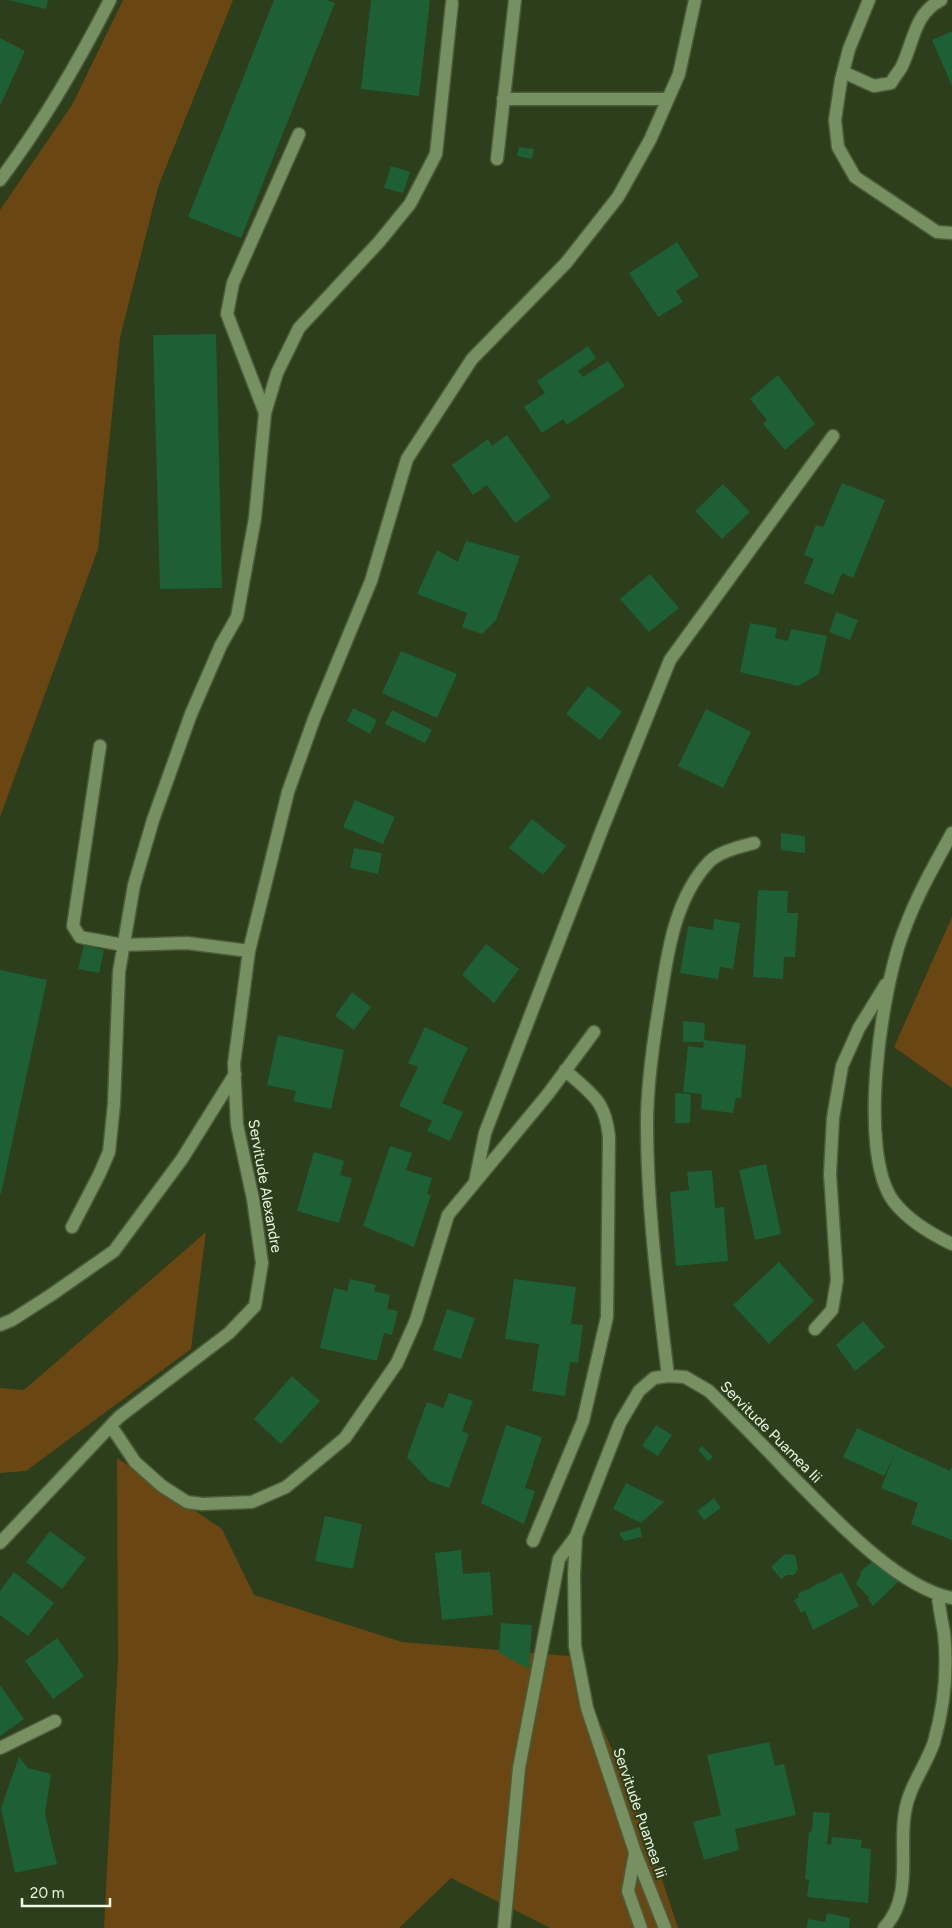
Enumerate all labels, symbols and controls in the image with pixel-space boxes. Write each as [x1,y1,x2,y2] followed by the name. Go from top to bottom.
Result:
[244,1118,286,1254] street label: Servitude Alexandre
[716,1377,826,1487] street label: Servitude Puamea Iii
[609,1746,671,1880] street label: Servitude Puamea Iii
[22,1876,110,1908] scale bar
[30,1884,64,1902] text: 20 m

